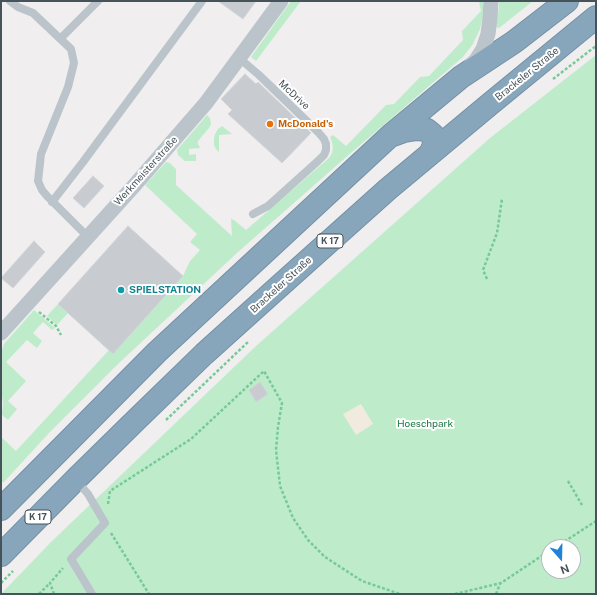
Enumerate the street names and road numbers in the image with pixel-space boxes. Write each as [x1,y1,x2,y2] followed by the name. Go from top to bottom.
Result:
[493,45,561,103] street label: Brackeler Straße
[276,78,312,112] street label: McDrive
[112,134,180,208] street label: Werkmeisterstraße
[317,234,343,248] road number: K 17
[248,254,314,316] street label: Brackeler Straße
[25,510,51,524] road number: K 17

